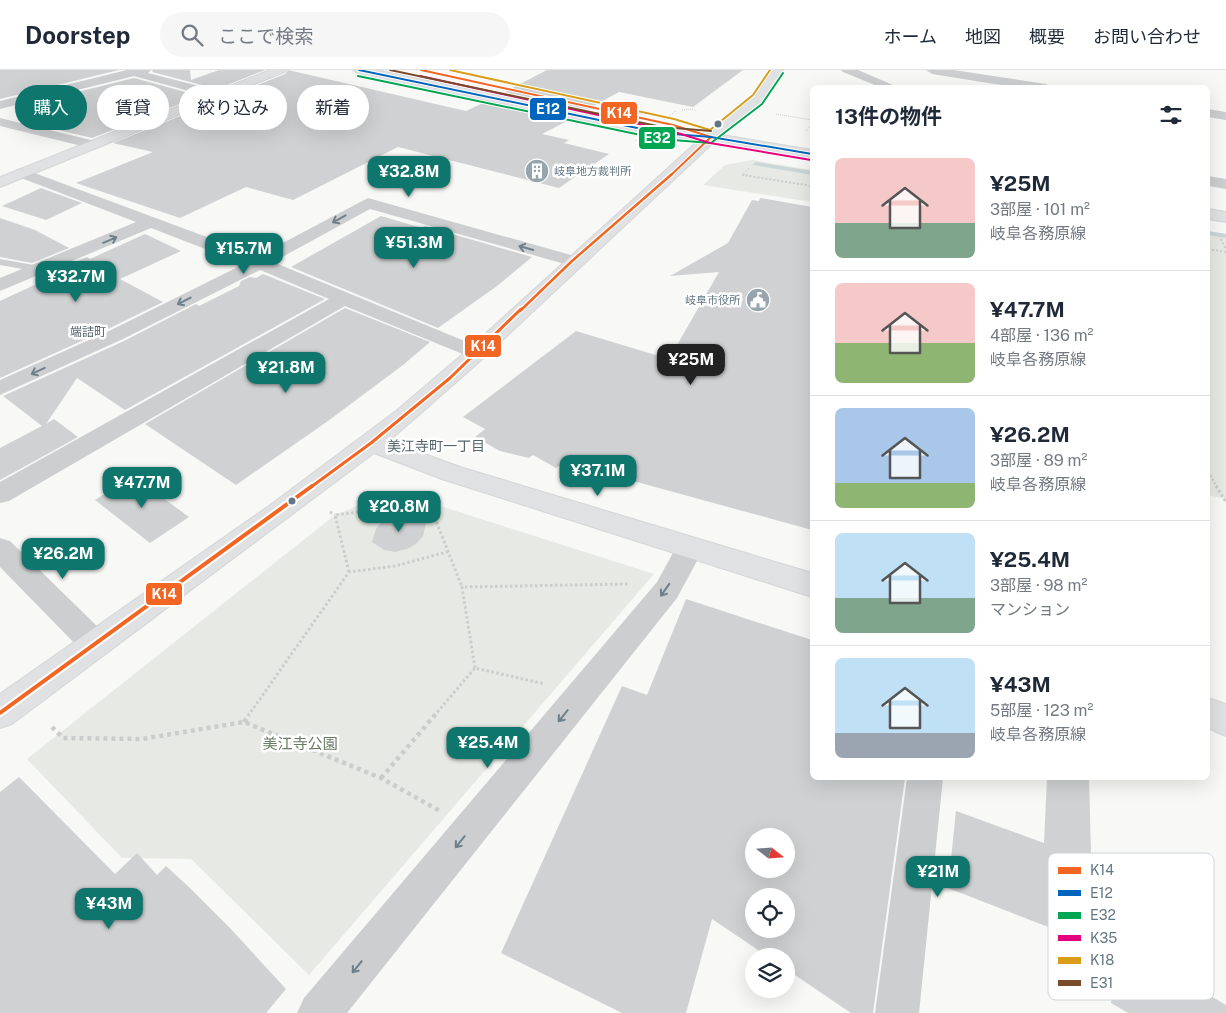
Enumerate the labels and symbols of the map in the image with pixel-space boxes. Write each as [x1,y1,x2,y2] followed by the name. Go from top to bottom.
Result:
[529,97,567,121] line badge: E12
[536,101,560,117] text: E12
[600,101,638,125] line badge: K14
[606,105,632,121] text: K14
[713,119,723,129] unlabelled marker
[638,126,676,150] line badge: E32
[643,130,671,146] text: E32
[368,156,450,198] pin: ¥32.8M
[524,158,550,184] building icon: 岐阜地方裁判所
[554,165,632,177] place label: 岐阜地方裁判所
[331,214,346,224] one-way arrow
[373,226,455,269] pin: ¥51.3M
[203,232,285,275] pin: ¥15.7M
[102,234,117,243] one-way arrow
[518,242,534,252] one-way arrow
[35,260,117,303] pin: ¥32.7M
[745,287,771,313] public building icon: 岐阜市役所
[685,294,741,306] place label: 岐阜市役所
[177,296,192,306] one-way arrow
[70,325,106,339] district label: 端詰町
[464,334,502,358] line badge: K14
[470,338,496,354] text: K14
[661,344,721,386] pin: ¥25M
[245,352,327,394] pin: ¥21.8M
[31,366,46,376] one-way arrow
[387,438,485,454] district label: 美江寺町一丁目
[557,454,639,497] pin: ¥37.1M
[101,466,183,509] pin: ¥47.7M
[358,490,440,533] pin: ¥20.8M
[287,496,297,506] unlabelled marker
[22,538,104,580] pin: ¥26.2M
[145,582,183,606] line badge: K14
[660,583,670,597] one-way arrow
[151,586,177,602] text: K14
[558,709,569,722] one-way arrow
[447,726,529,769] pin: ¥25.4M
[262,735,338,752] park label: 美江寺公園
[745,828,795,878] north arrow
[455,835,466,848] one-way arrow
[1048,853,1214,1000] legend
[908,856,968,898] pin: ¥21M
[1090,862,1114,878] text: K14
[1090,885,1113,901] text: E12
[79,888,139,930] pin: ¥43M
[1090,907,1116,923] text: E32
[1090,930,1117,946] text: K35
[1090,952,1114,968] text: K18
[351,961,362,974] one-way arrow
[1090,975,1113,991] text: E31

